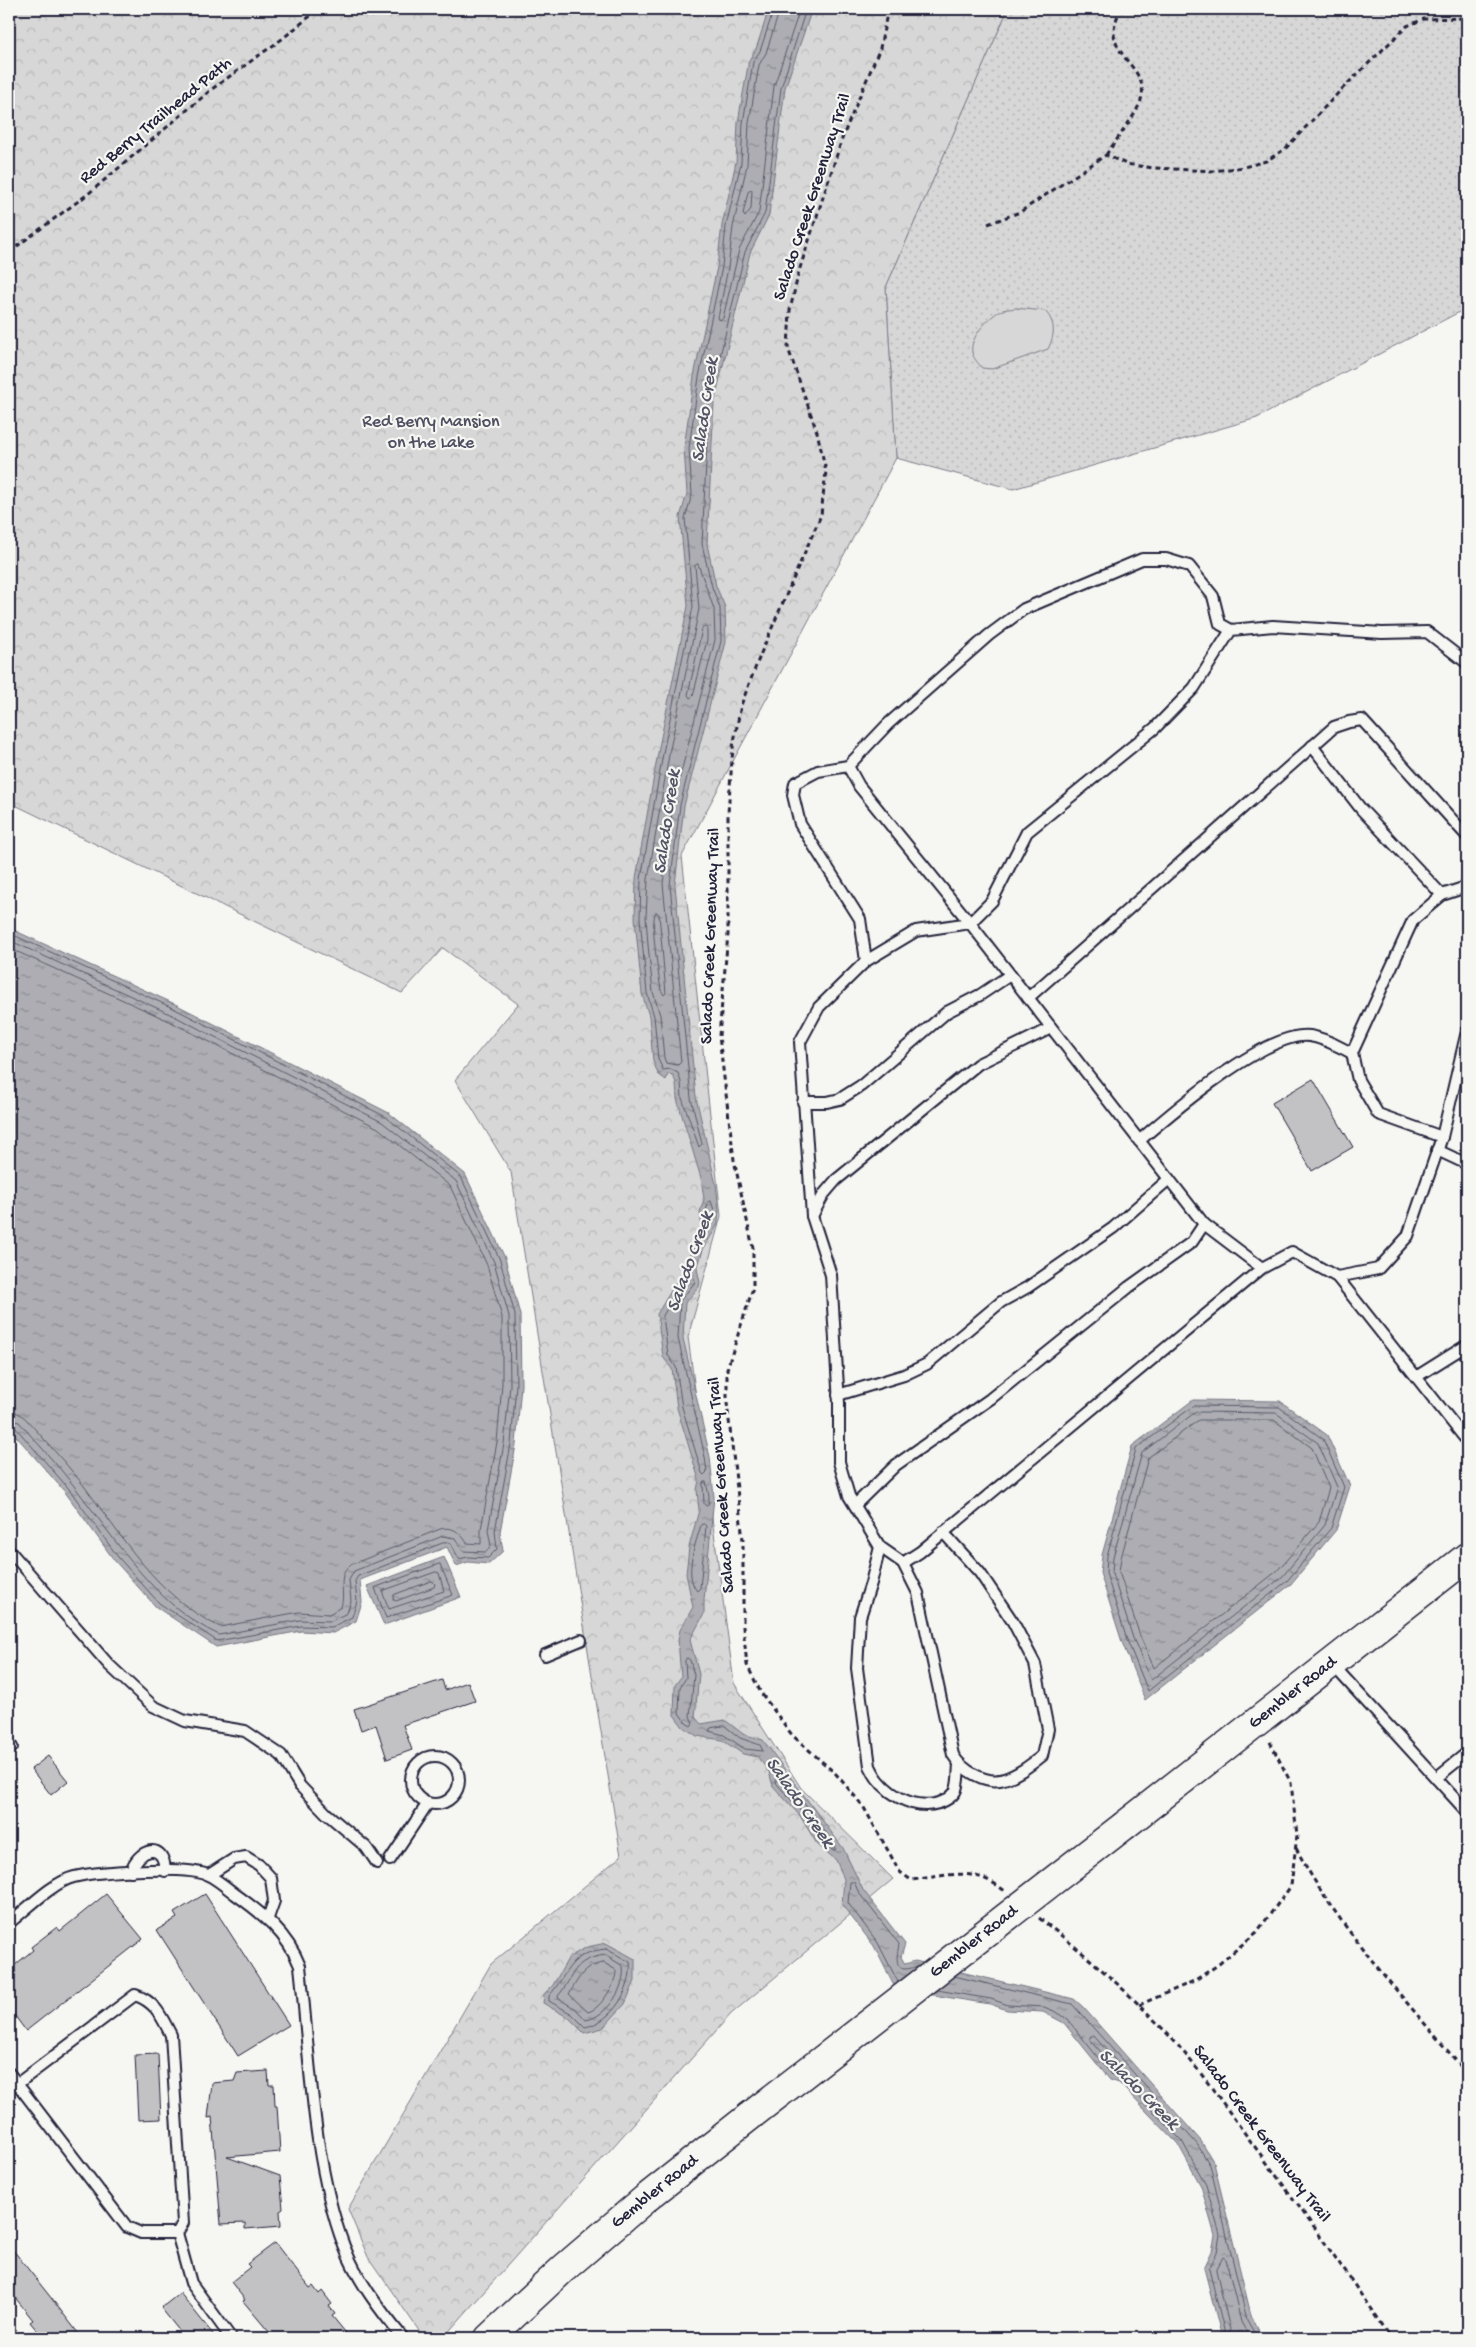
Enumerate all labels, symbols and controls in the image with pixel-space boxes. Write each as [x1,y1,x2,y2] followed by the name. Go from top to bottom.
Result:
[76,53,237,189] street label: Red Berry Trailhead Path
[770,91,856,303] street label: Salado Creek Greenway Trail
[687,355,725,463] water label: Salado Creek
[362,412,500,454] park label: Red Berry Mansion on the Lake
[649,767,687,875] water label: Salado Creek
[697,827,725,1045] street label: Salado Creek Greenway Trail
[662,1207,720,1315] water label: Salado Creek
[704,1376,740,1594] street label: Salado Creek Greenway Trail
[1245,1651,1342,1734] street label: Gembler Road
[760,1754,839,1854] water label: Salado Creek
[926,1900,1023,1983] street label: Gembler Road
[1187,2041,1335,2227] street label: Salado Creek Greenway Trail
[1093,2045,1184,2136] water label: Salado Creek
[607,2150,704,2234] street label: Gembler Road

